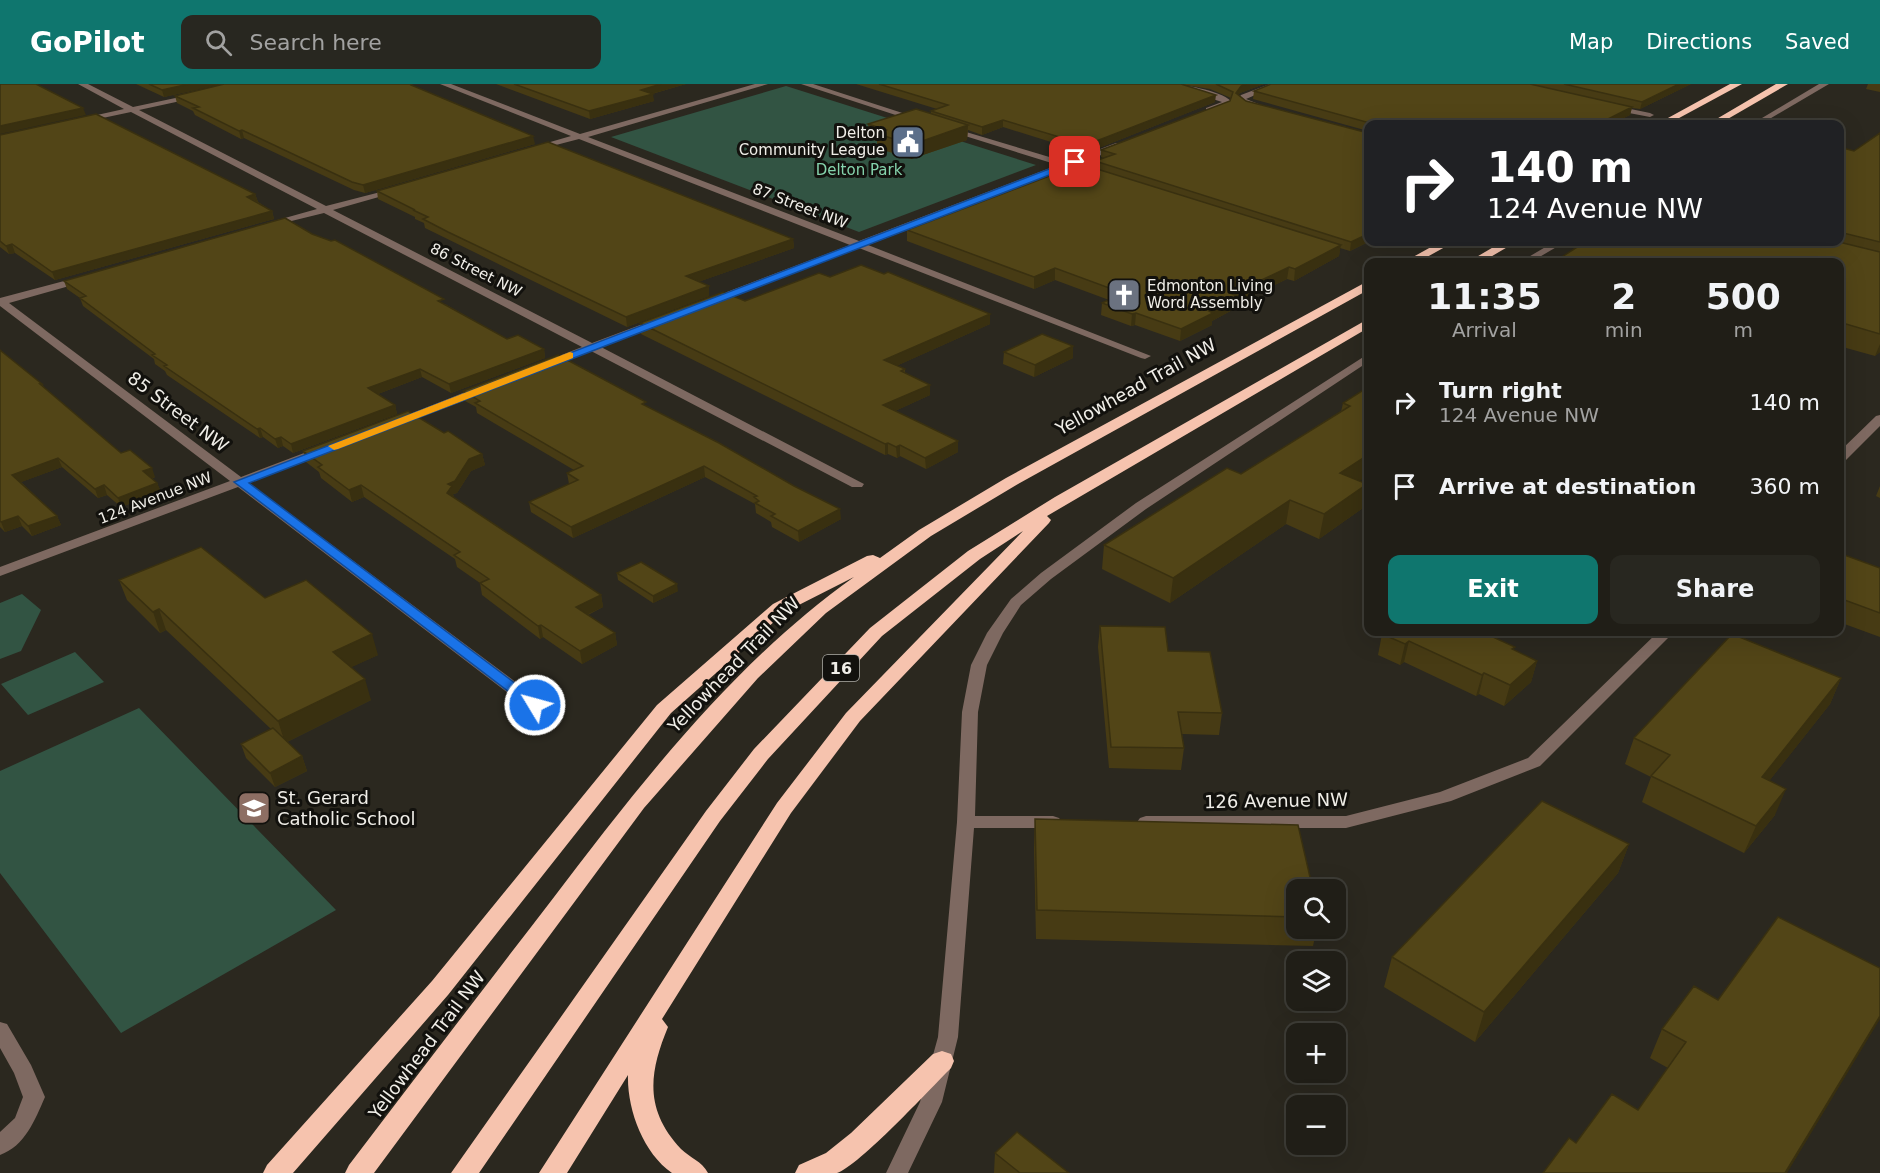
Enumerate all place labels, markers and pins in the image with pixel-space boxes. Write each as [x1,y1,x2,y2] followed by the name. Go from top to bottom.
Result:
[739,124,885,159] place label: Delton Community League
[890,124,926,160] public building icon: Delton Community League
[1049,136,1100,187] pin
[1106,277,1142,313] church icon: Edmonton Living Word Assembly
[1147,277,1273,312] place label: Edmonton Living Word Assembly
[277,787,415,829] place label: St. Gerard Catholic School
[236,790,272,826] school or university icon: St. Gerard Catholic School

